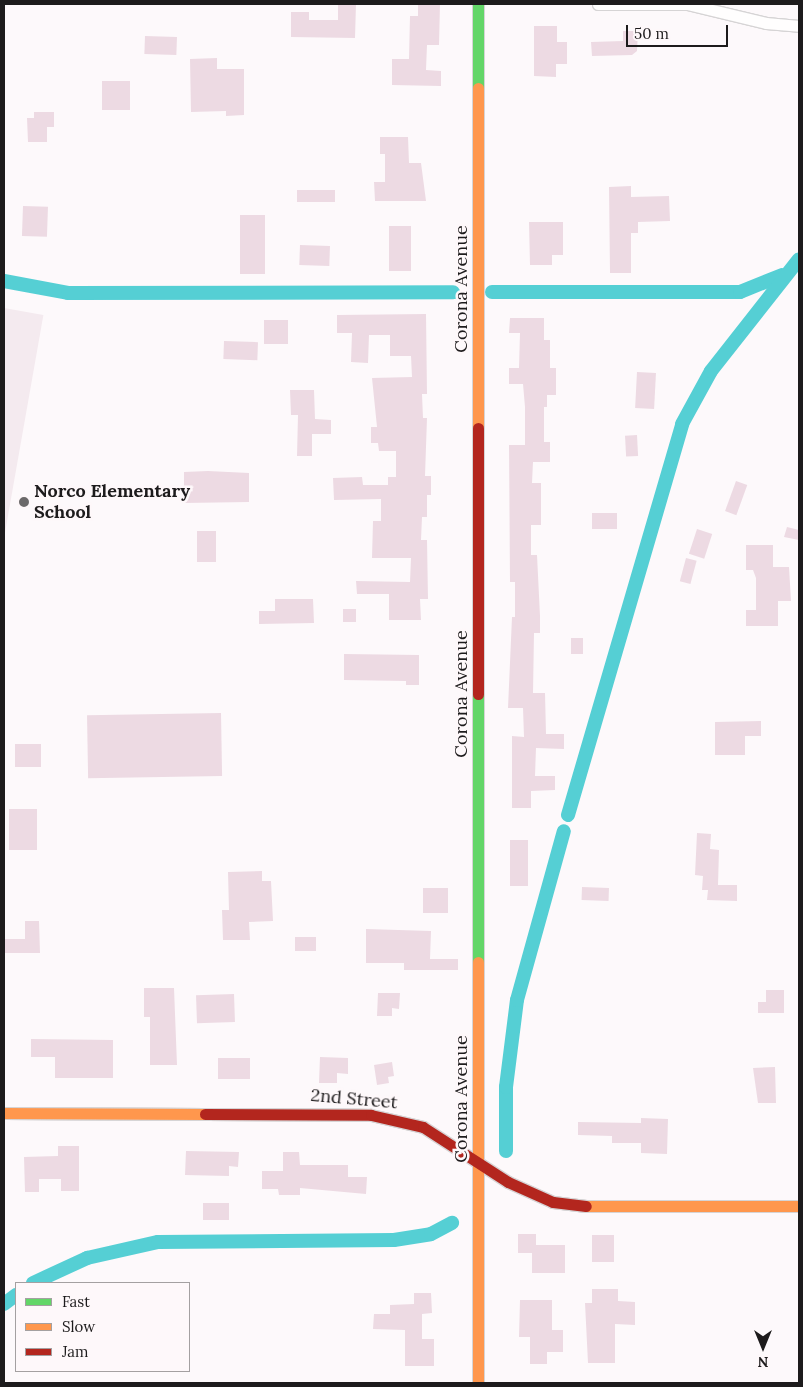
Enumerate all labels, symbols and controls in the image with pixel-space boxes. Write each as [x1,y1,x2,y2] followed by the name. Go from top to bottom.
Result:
[628,15,730,47] scale bar
[634,24,669,43] text: 50 m
[450,225,472,353] street label: Corona Avenue
[34,481,190,524] place label: Norco Elementary School
[18,496,30,508] marker: Norco Elementary School
[450,630,472,758] street label: Corona Avenue
[450,1035,472,1163] street label: Corona Avenue
[310,1084,398,1114] street label: 2nd Street
[15,1282,190,1372] legend
[62,1292,90,1311] text: Fast
[62,1317,95,1336] text: Slow
[738,1322,788,1372] north arrow
[62,1342,89,1361] text: Jam
[758,1353,768,1371] text: N

